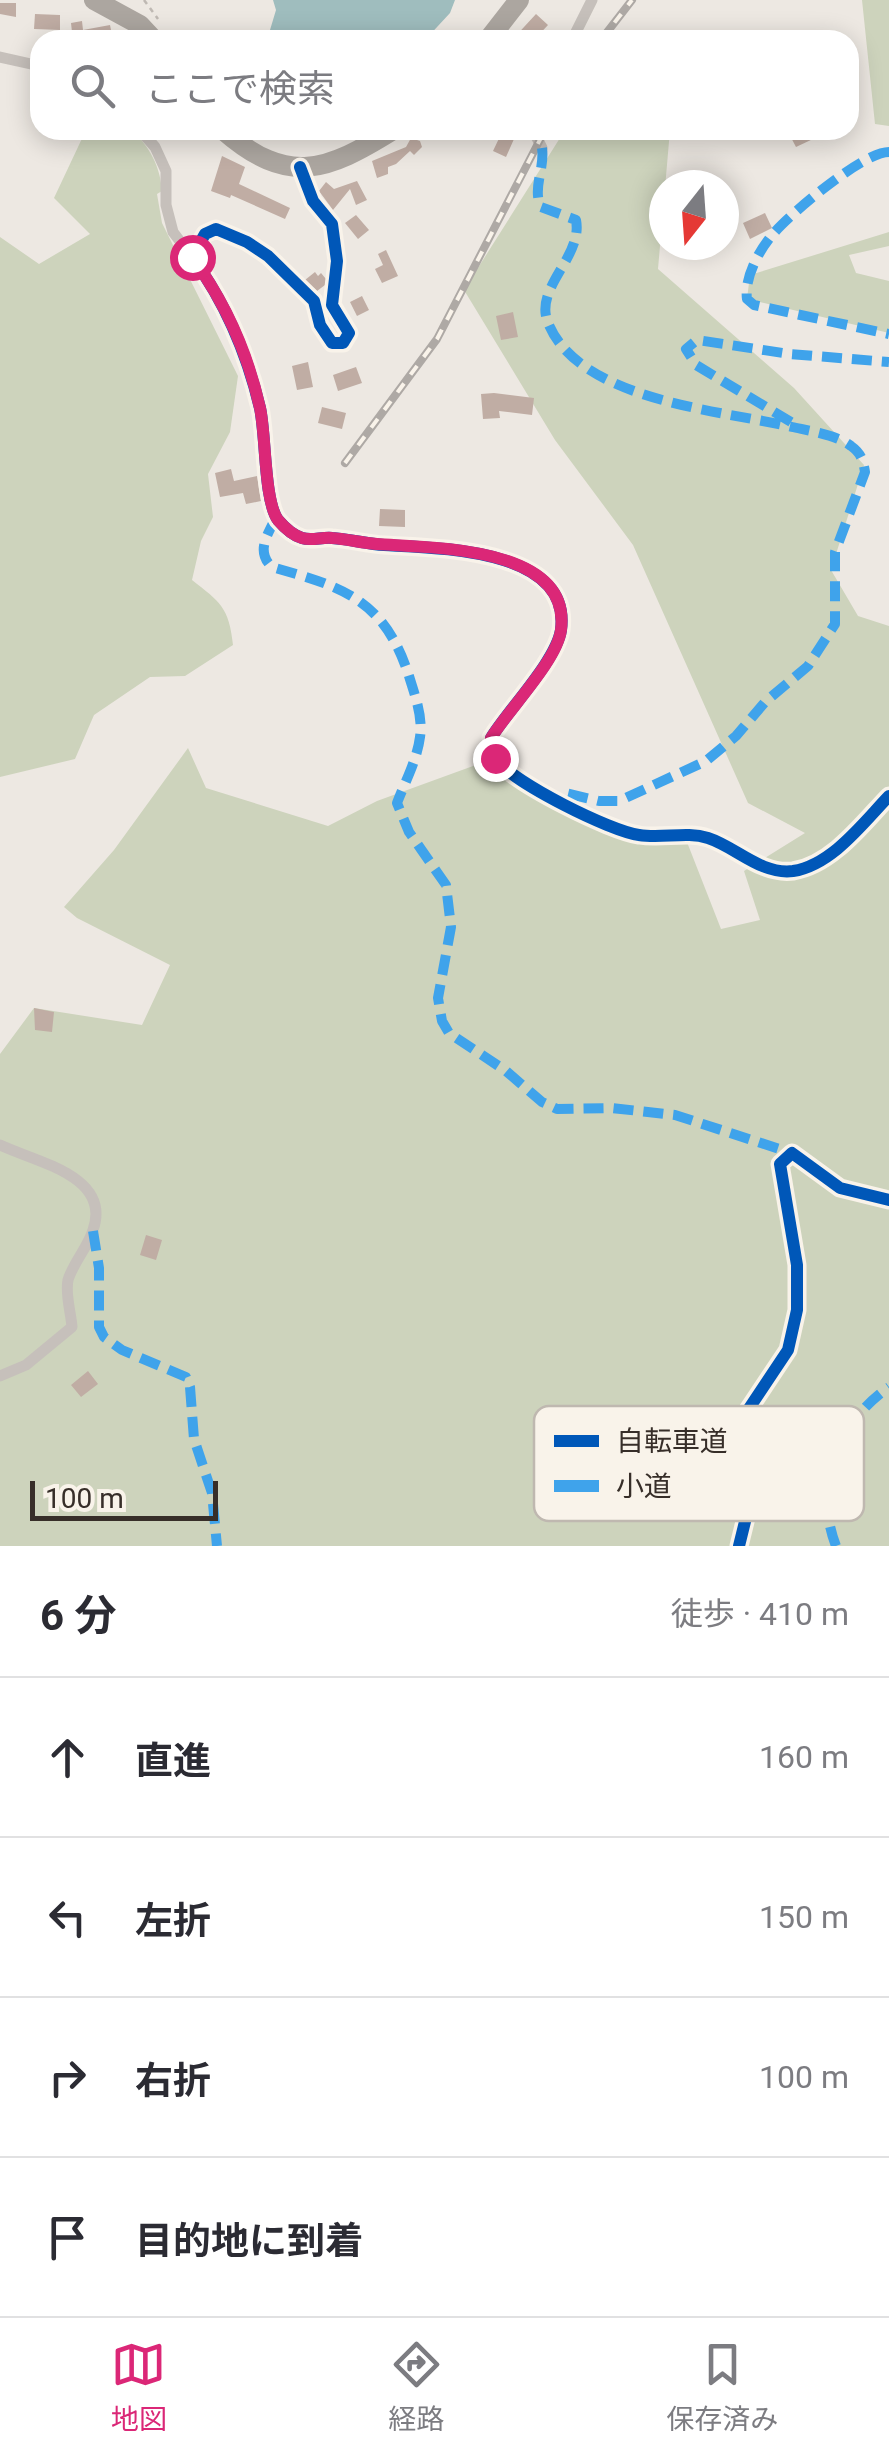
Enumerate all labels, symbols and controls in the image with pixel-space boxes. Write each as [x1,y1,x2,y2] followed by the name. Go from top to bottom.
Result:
[30,30,859,140] search box
[65,58,120,113] icon: search
[145,67,335,111] text: ここで検索
[649,170,739,260] north arrow
[170,235,216,281] route start
[473,736,519,782] route end
[534,1406,864,1521] legend
[616,1425,728,1458] text: 自転車道
[616,1470,672,1503] text: 小道
[30,1476,218,1520] scale bar
[45,1482,124,1515] text: 100 m
[40,1591,117,1640] text: 6 分
[671,1595,849,1633] text: 徒歩 · 410 m
[40,1730,95,1785] icon: ahead
[759,1738,849,1776] text: 160 m
[135,1739,211,1783] text: 直進
[40,1890,95,1945] icon: left
[759,1898,849,1936] text: 150 m
[135,1899,211,1943] text: 左折
[40,2050,95,2105] icon: right
[759,2058,849,2096] text: 100 m
[135,2059,211,2103] text: 右折
[40,2210,95,2265] icon: arrive
[135,2219,363,2263] text: 目的地に到着
[111,2337,167,2437] tab: 地図
[388,2337,444,2437] tab: 経路
[666,2337,778,2437] tab: 保存済み

